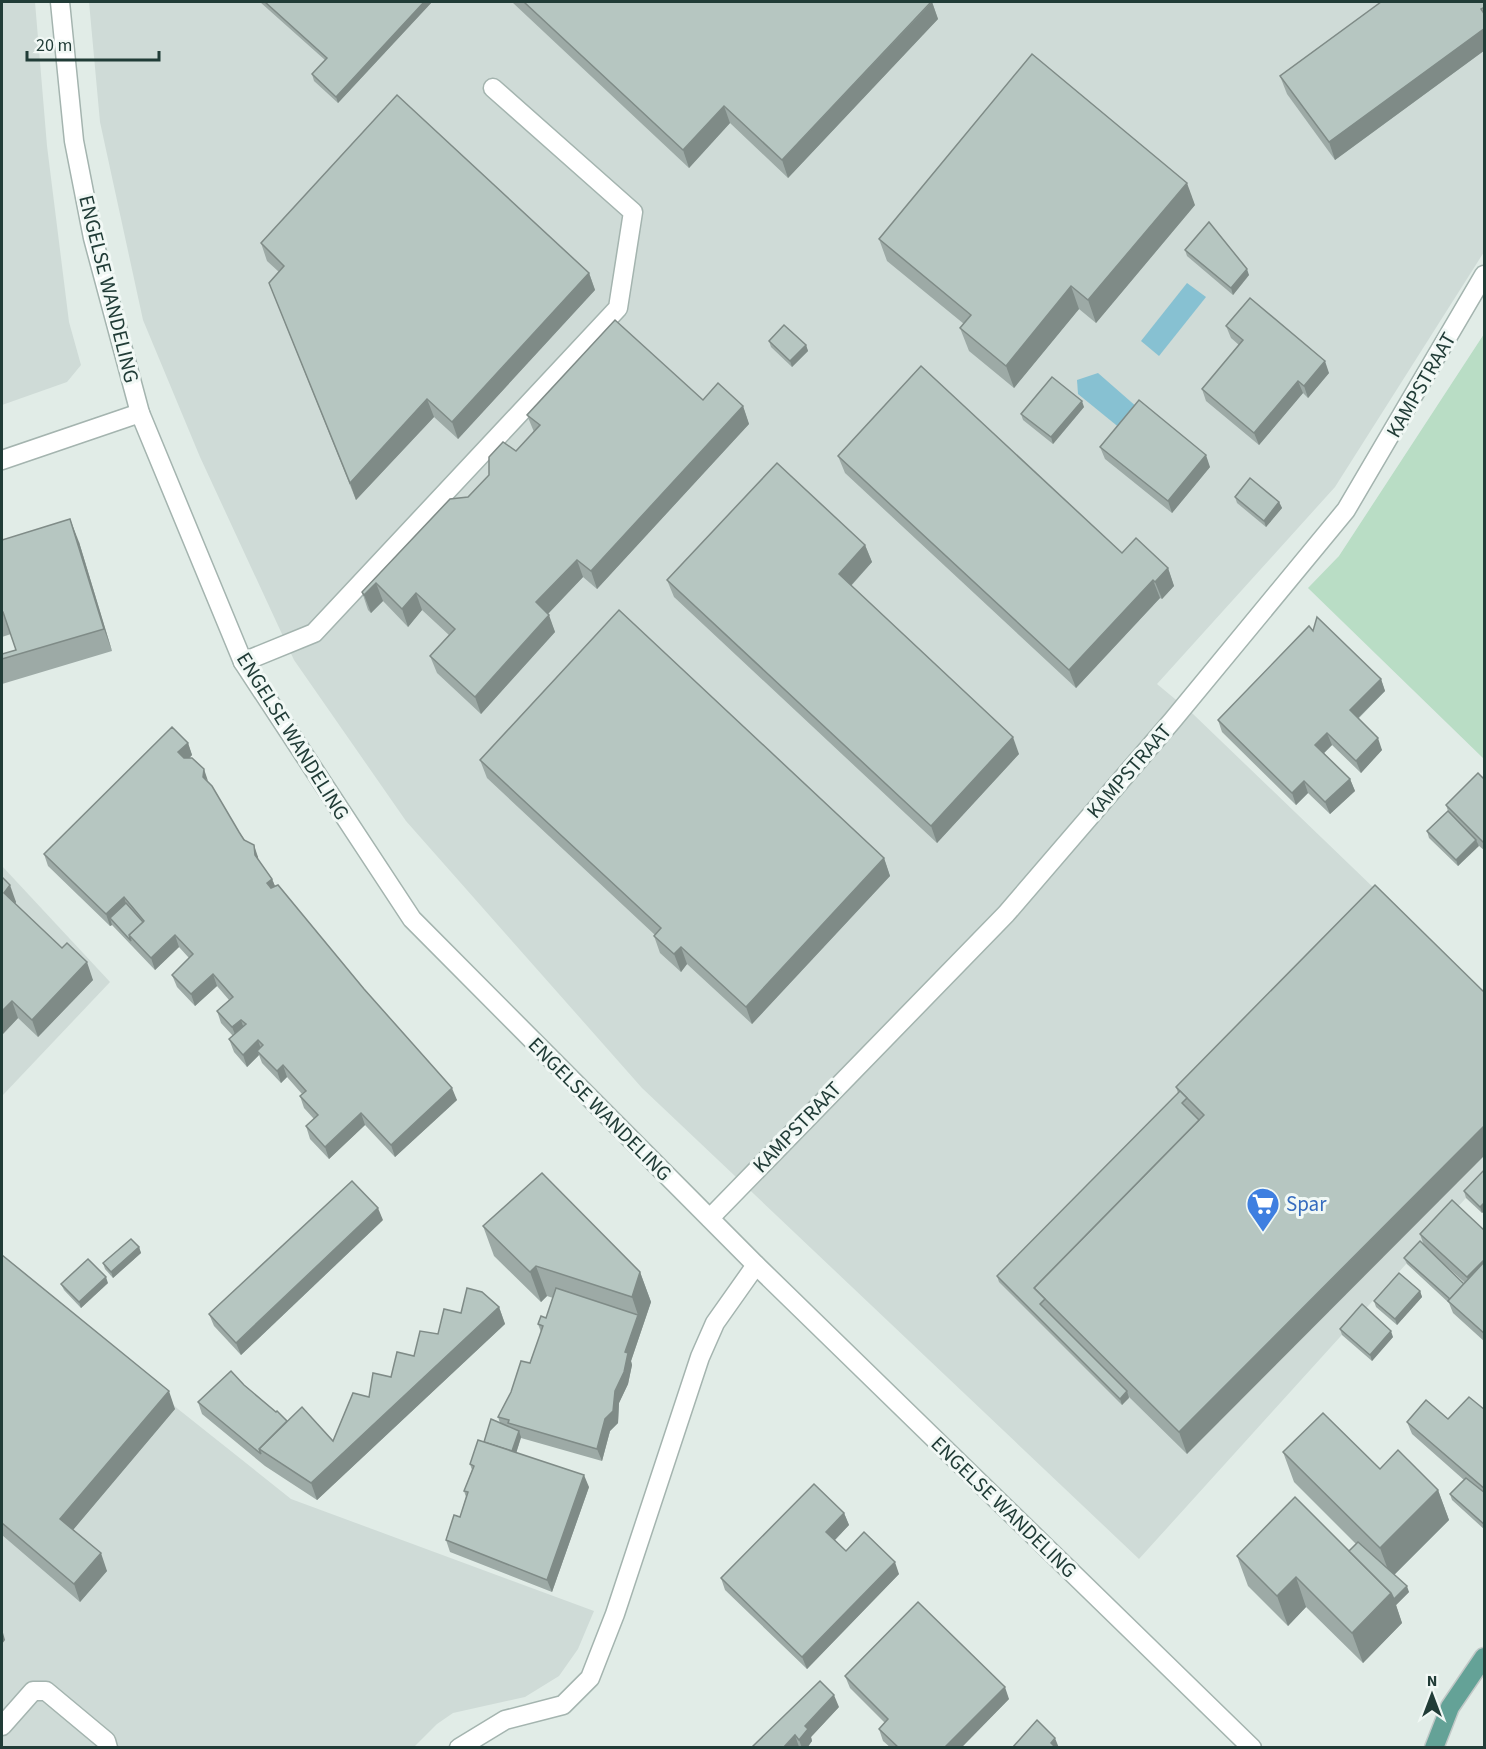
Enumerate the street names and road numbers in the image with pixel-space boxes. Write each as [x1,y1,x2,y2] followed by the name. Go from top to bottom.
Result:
[71,192,147,386] street label: ENGELSE WANDELING
[1379,327,1463,443] street label: KAMPSTRAAT
[229,646,357,826] street label: ENGELSE WANDELING
[1079,717,1179,825] street label: KAMPSTRAAT
[521,1030,679,1188] street label: ENGELSE WANDELING
[746,1074,848,1180] street label: KAMPSTRAAT
[924,1429,1084,1585] street label: ENGELSE WANDELING

